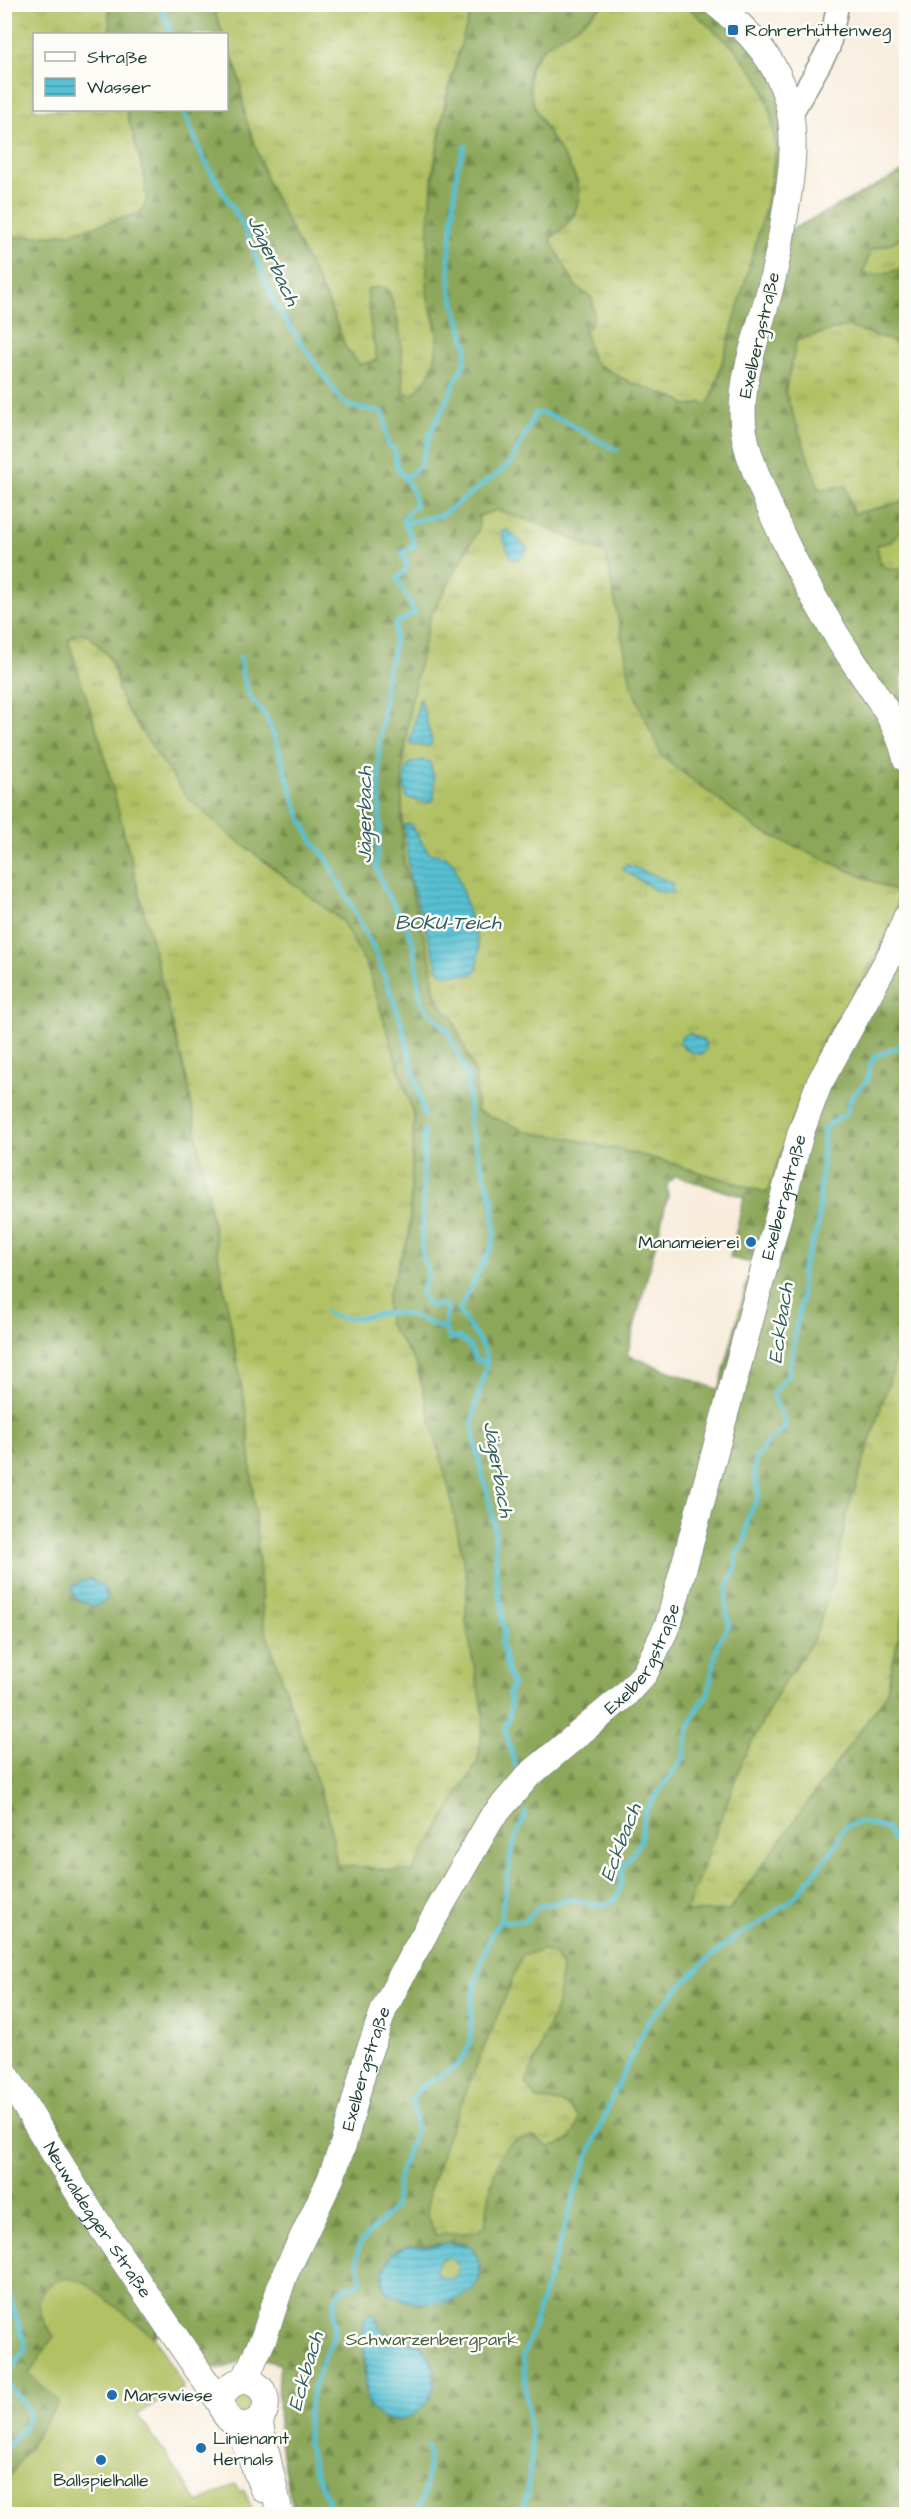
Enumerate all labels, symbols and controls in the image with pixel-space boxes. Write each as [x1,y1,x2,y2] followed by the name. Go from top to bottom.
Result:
[745,18,891,44] place label: Rohrerhüttenweg
[726,23,740,37] marker: Rohrerhüttenweg
[33,33,228,111] legend
[87,45,148,70] text: Straße
[87,75,151,100] text: Wasser
[239,211,307,312] water label: Jägerbach
[733,269,787,401] street label: Exelbergstraße
[351,765,380,863] water label: Jägerbach
[395,909,502,937] water label: BOKU-Teich
[755,1131,813,1262] street label: Exelbergstraße
[638,1230,739,1255] place label: Manameierei
[744,1235,758,1249] marker: Manameierei
[762,1280,801,1365] water label: Eckbach
[475,1419,520,1521] water label: Jägerbach
[599,1601,686,1720] street label: Exelbergstraße
[593,1799,649,1885] water label: Eckbach
[336,2003,397,2134] street label: Exelbergstraße
[37,2137,158,2303] street label: Neuwaldegger Straße
[346,2327,518,2353] park label: Schwarzenbergpark
[281,2328,331,2414] water label: Eckbach
[124,2383,213,2408] place label: Marswiese
[105,2388,119,2402] marker: Marswiese
[213,2426,290,2472] place label: Linienamt Hernals
[194,2441,208,2455] marker: Linienamt Hernals
[94,2453,108,2467] marker: Ballspielhalle
[53,2468,149,2493] place label: Ballspielhalle

